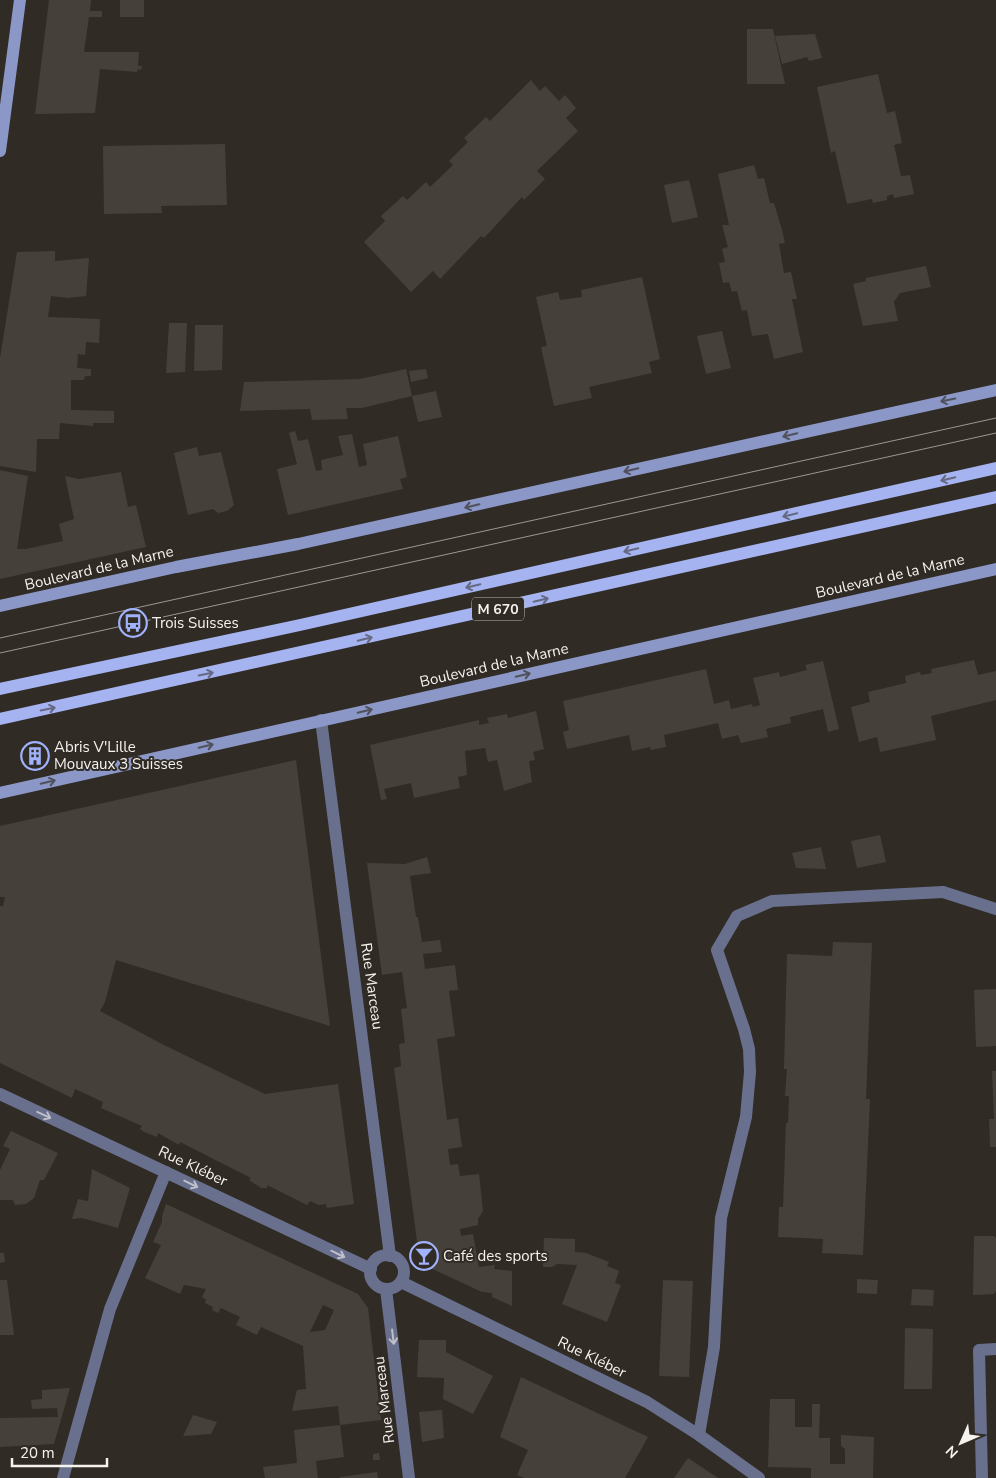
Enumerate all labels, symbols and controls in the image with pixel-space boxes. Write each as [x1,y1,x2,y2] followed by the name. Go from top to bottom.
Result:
[941,396,957,405] one-way arrow
[782,431,798,440] one-way arrow
[623,466,639,475] one-way arrow
[941,475,957,484] one-way arrow
[465,501,481,511] one-way arrow
[782,510,798,520] one-way arrow
[23,541,175,595] street label: Boulevard de la Marne
[624,546,640,555] one-way arrow
[814,549,966,603] street label: Boulevard de la Marne
[465,582,481,591] one-way arrow
[532,595,548,604] one-way arrow
[472,598,524,620] road number: M 670
[118,608,148,638] bus stop icon: Trois Suisses
[152,613,239,633] place label: Trois Suisses
[357,634,373,643] one-way arrow
[418,638,570,692] street label: Boulevard de la Marne
[198,669,214,678] one-way arrow
[515,670,531,679] one-way arrow
[39,704,55,713] one-way arrow
[356,706,372,715] one-way arrow
[54,737,183,774] place label: Abris V'Lille Mouvaux 3 Suisses
[20,741,50,771] building icon: Abris V'Lille Mouvaux 3 Suisses
[198,741,214,750] one-way arrow
[39,777,55,786] one-way arrow
[356,941,388,1031] street label: Rue Marceau
[36,1110,51,1120] one-way arrow
[155,1141,231,1191] street label: Rue Kléber
[183,1179,198,1189] one-way arrow
[409,1241,439,1271] bar icon: Café des sports
[443,1246,548,1266] place label: Café des sports
[330,1250,345,1259] one-way arrow
[388,1329,398,1345] one-way arrow
[554,1332,630,1383] street label: Rue Kléber
[369,1355,399,1445] street label: Rue Marceau
[936,1418,986,1468] north arrow
[12,1436,108,1468] scale bar
[942,1441,963,1462] text: N
[20,1443,55,1463] text: 20 m

